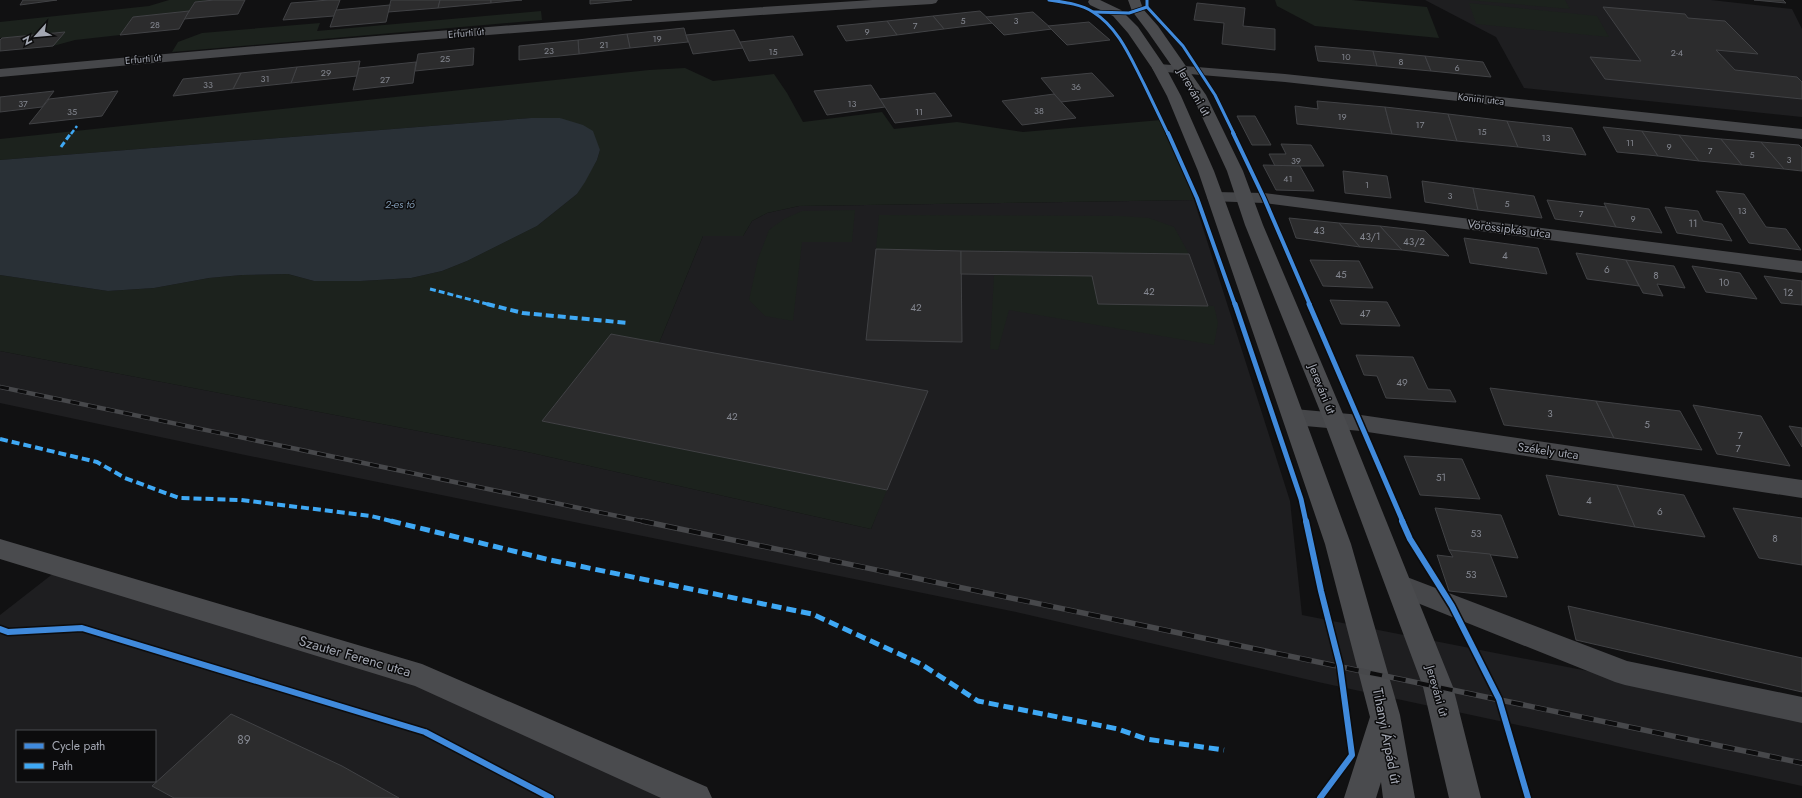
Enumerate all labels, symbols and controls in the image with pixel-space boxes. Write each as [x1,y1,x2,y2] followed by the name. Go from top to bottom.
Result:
[960,14,966,27] house number: 5
[1014,14,1019,27] house number: 3
[16,16,56,56] north arrow
[150,18,160,31] house number: 28
[913,19,918,32] house number: 7
[447,24,485,42] street label: Erfurti út
[864,25,870,38] house number: 9
[652,32,662,45] house number: 19
[18,33,36,48] text: N
[599,38,609,51] house number: 21
[544,44,554,57] house number: 23
[768,45,778,58] house number: 15
[1671,46,1683,59] house number: 2-4
[124,50,162,68] street label: Erfurti út
[1341,50,1351,63] house number: 10
[440,52,450,65] house number: 25
[1399,55,1404,68] house number: 8
[1454,61,1460,74] house number: 6
[1172,63,1215,119] street label: Jereváni út
[321,66,331,79] house number: 29
[261,72,269,85] house number: 31
[380,73,390,86] house number: 27
[203,78,213,91] house number: 33
[1071,80,1081,93] house number: 36
[1457,89,1505,109] street label: Konini utca
[18,97,28,110] house number: 37
[848,97,857,110] house number: 13
[1034,104,1044,117] house number: 38
[67,105,77,118] house number: 35
[915,105,923,118] house number: 11
[1337,110,1347,123] house number: 19
[1416,118,1425,131] house number: 17
[1477,125,1487,138] house number: 15
[1542,131,1551,144] house number: 13
[1626,136,1634,149] house number: 11
[1666,140,1672,153] house number: 9
[1708,144,1713,157] house number: 7
[1749,148,1755,161] house number: 5
[1787,153,1792,166] house number: 3
[1291,154,1301,167] house number: 39
[1283,172,1293,185] house number: 41
[1365,178,1369,191] house number: 1
[1448,189,1453,202] house number: 3
[385,196,415,212] water label: 2-es tó
[1504,197,1510,210] house number: 5
[1738,204,1747,217] house number: 13
[1579,207,1584,220] house number: 7
[1630,212,1636,225] house number: 9
[1466,215,1552,243] street label: Vörössipkás utca
[1689,216,1698,231] house number: 11
[1313,223,1325,238] house number: 43
[1360,229,1380,244] house number: 43/1
[1403,234,1425,249] house number: 43/2
[1502,248,1508,263] house number: 4
[1604,262,1610,277] house number: 6
[1335,267,1347,282] house number: 45
[1653,268,1659,283] house number: 8
[1719,275,1729,290] house number: 10
[1143,284,1155,299] house number: 42
[1783,285,1793,300] house number: 12
[910,300,922,315] house number: 42
[1359,306,1371,321] house number: 47
[1303,360,1340,417] street label: Jereváni út
[1396,375,1408,390] house number: 49
[1547,406,1553,421] house number: 3
[726,409,738,424] house number: 42
[1644,417,1650,432] house number: 5
[1737,428,1743,443] house number: 7
[1516,438,1580,464] street label: Székely utca
[1735,441,1741,456] house number: 7
[1436,470,1446,485] house number: 51
[1586,493,1592,508] house number: 4
[1657,504,1663,519] house number: 6
[1470,526,1482,541] house number: 53
[1772,531,1778,546] house number: 8
[1465,567,1477,582] house number: 53
[297,630,413,682] street label: Szauter Ferenc utca
[1421,661,1453,719] street label: Jereváni út
[1368,686,1406,786] street label: Tihanyi Árpád út
[16,730,156,782] legend
[237,731,251,749] house number: 89
[52,737,105,755] text: Cycle path
[52,757,73,775] text: Path

